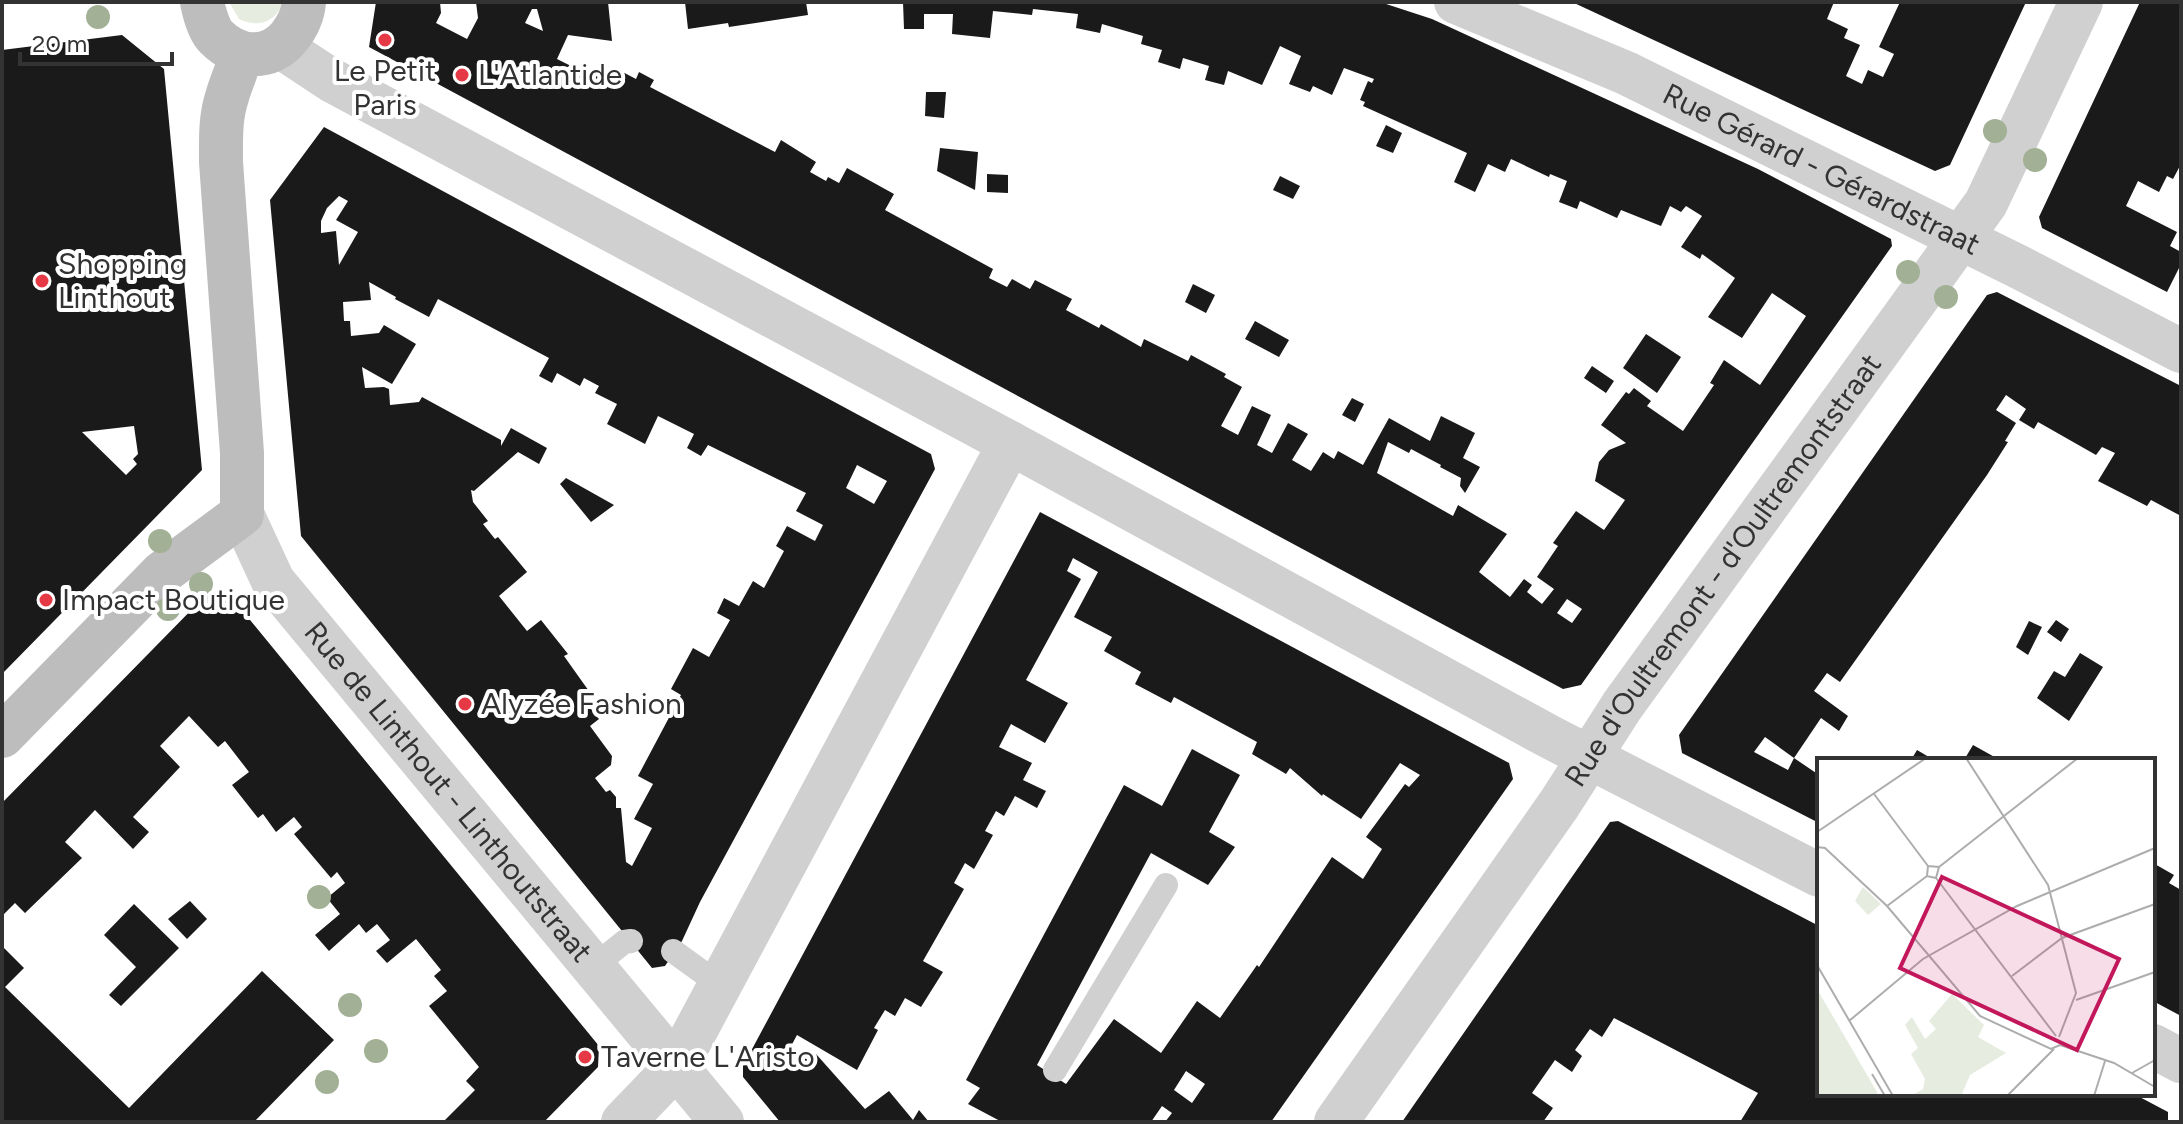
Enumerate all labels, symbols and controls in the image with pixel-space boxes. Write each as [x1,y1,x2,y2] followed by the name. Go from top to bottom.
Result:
[20,16,172,66] scale bar
[32,29,87,58] text: 20 m
[376,31,394,49] marker: Le Petit Paris
[334,52,436,123] place label: Le Petit Paris
[478,56,622,93] place label: L'Atlantide
[453,66,471,84] marker: L'Atlantide
[1657,75,1986,263] street label: Rue Gérard - Gérardstraat
[58,245,187,316] place label: Shopping Linthout
[33,272,51,290] marker: Shopping Linthout
[1556,346,1889,793] street label: Rue d'Oultremont - d'Oultremontstraat
[62,581,285,618] place label: Impact Boutique
[37,591,55,609] marker: Impact Boutique
[296,614,600,969] street label: Rue de Linthout - Linthoutstraat
[481,685,682,722] place label: Alyzée Fashion
[456,695,474,713] marker: Alyzée Fashion
[1817,758,2155,1096] inset map
[601,1038,815,1075] place label: Taverne L'Aristo
[576,1048,594,1066] marker: Taverne L'Aristo

